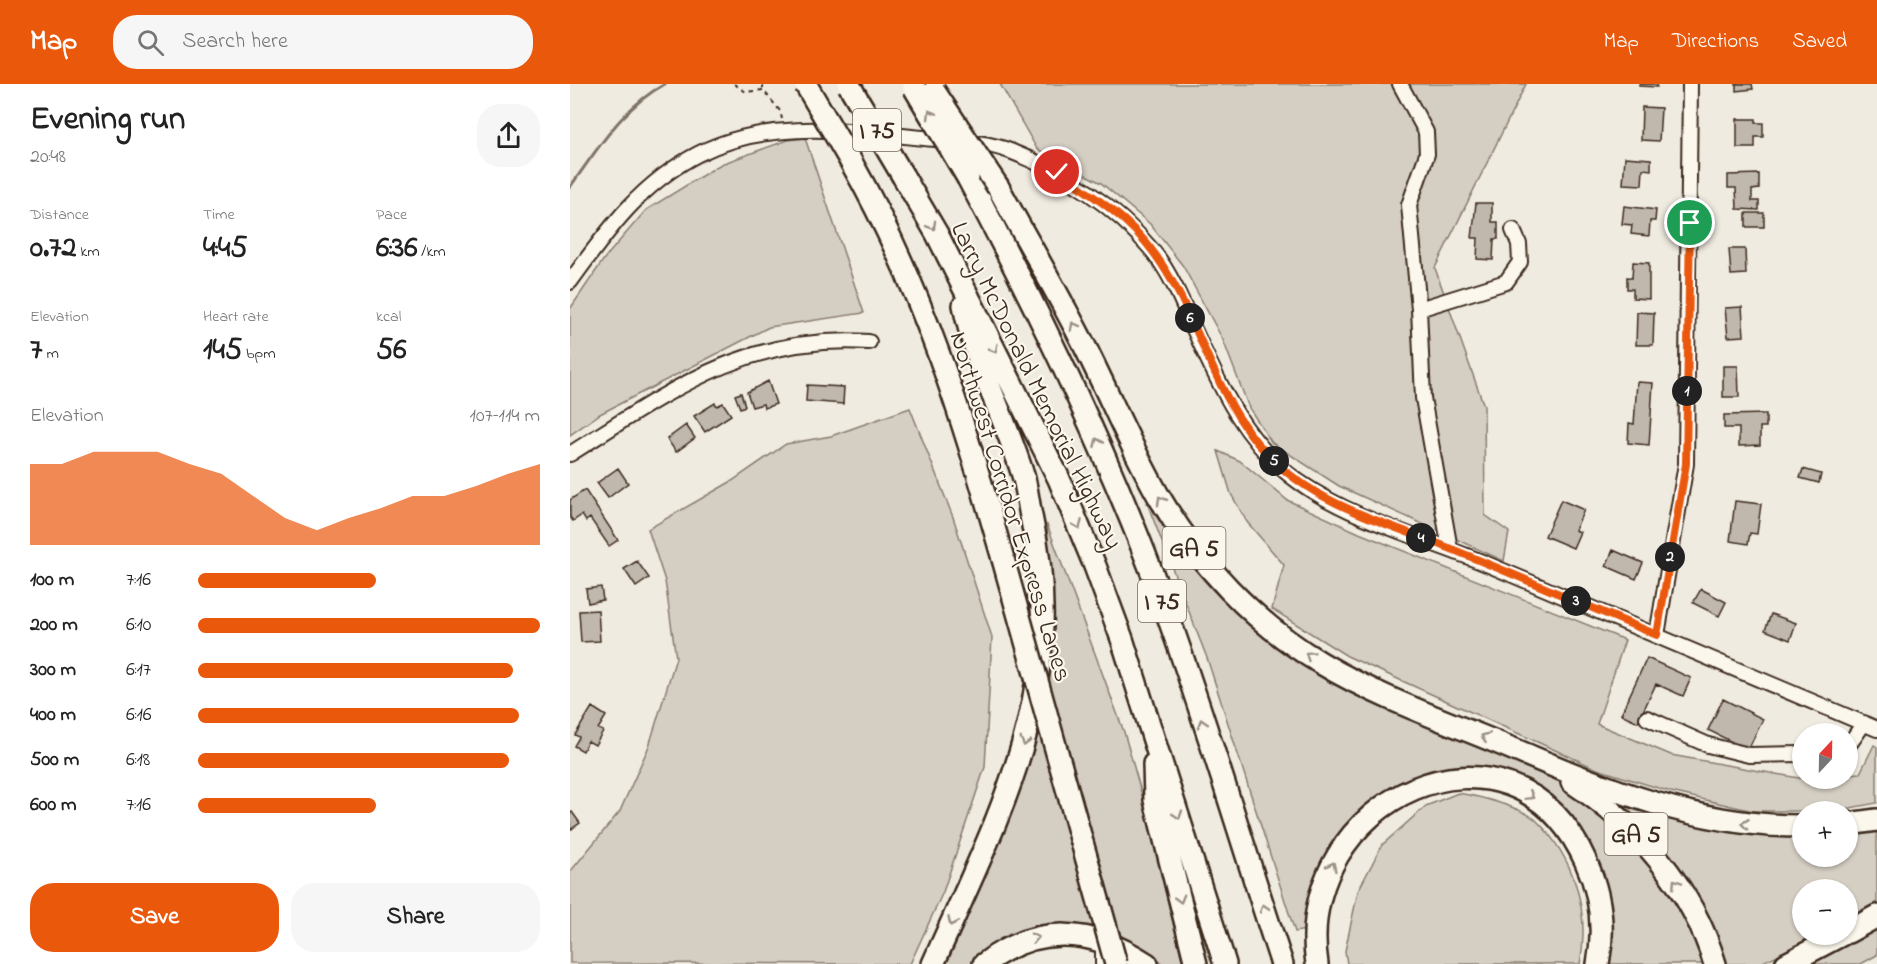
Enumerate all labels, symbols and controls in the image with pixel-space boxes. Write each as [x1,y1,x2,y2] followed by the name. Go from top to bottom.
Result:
[113,15,533,69] search box
[30,22,77,63] text: Map
[134,26,167,59] icon: search
[182,26,288,58] text: Search here
[1603,27,1639,57] text: Map
[1672,27,1759,57] text: Directions
[1792,27,1847,57] text: Saved
[30,96,185,144] text: Evening run
[477,104,540,167] button: share
[853,109,901,151] road number: I 75
[927,110,938,121] one-way arrow
[30,143,66,172] text: 20:48
[1031,146,1082,197] pin
[1040,155,1073,188] icon: check
[1664,197,1715,248] pin
[30,203,89,227] text: Distance
[203,203,235,227] text: Time
[376,203,407,227] text: Pace
[1673,206,1706,239] icon: arrive
[939,216,1131,556] street label: Larry McDonald Memorial Highway
[925,220,936,230] one-way arrow
[30,227,76,271] text: 0.72
[203,227,247,271] text: 4:45
[376,227,417,271] text: 6:36
[76,240,100,264] text: km
[417,240,446,264] text: /km
[1175,303,1205,333] pin: 6
[30,305,89,329] text: Elevation
[203,305,269,329] text: Heart rate
[376,305,401,329] text: kcal
[1186,306,1194,330] text: 6
[1070,321,1081,332] one-way arrow
[938,327,1081,687] street label: Northwest Corridor Express Lanes
[30,329,42,373] text: 7
[203,329,242,373] text: 145
[376,329,406,373] text: 56
[42,342,59,366] text: m
[242,342,276,366] text: bpm
[987,343,998,353] one-way arrow
[1672,376,1702,406] pin: 1
[1684,379,1690,403] text: 1
[30,402,104,431] text: Elevation
[470,402,540,431] text: 107–114 m
[1093,438,1105,449] one-way arrow
[1259,446,1289,476] pin: 5
[1269,449,1279,473] text: 5
[1157,496,1169,506] one-way arrow
[1071,519,1083,530] one-way arrow
[1406,523,1436,553] pin: 4
[1418,526,1424,550] text: 4
[1162,527,1226,569] road number: GA 5
[1655,542,1685,572] pin: 2
[1666,545,1674,569] text: 2
[30,566,74,595] text: 100 m
[126,566,151,595] text: 7:16
[1138,580,1186,622] road number: I 75
[1561,586,1591,616] pin: 3
[1573,589,1579,613] text: 3
[30,611,78,640] text: 200 m
[126,611,152,640] text: 6:10
[1305,651,1316,662] one-way arrow
[30,656,76,685] text: 300 m
[126,656,151,685] text: 6:17
[30,701,76,730] text: 400 m
[126,701,152,730] text: 6:16
[1197,718,1210,729] one-way arrow
[1792,723,1858,789] north arrow
[1792,723,1858,945] map controls
[1481,732,1492,744] one-way arrow
[1020,736,1032,746] one-way arrow
[30,746,79,775] text: 500 m
[126,746,150,775] text: 6:18
[1523,789,1534,800] one-way arrow
[30,791,77,820] text: 600 m
[126,791,151,820] text: 7:16
[1792,801,1858,867] button: +
[1171,809,1183,820] one-way arrow
[1604,813,1668,855] road number: GA 5
[1740,818,1749,830] one-way arrow
[1324,862,1336,873] one-way arrow
[1672,879,1684,889] one-way arrow
[1792,879,1858,945] button: −
[30,883,279,952] button: Save
[291,883,540,952] button: Share
[1173,894,1186,904] one-way arrow
[1258,904,1271,914] one-way arrow
[947,916,959,927] one-way arrow
[1030,932,1040,945] one-way arrow

